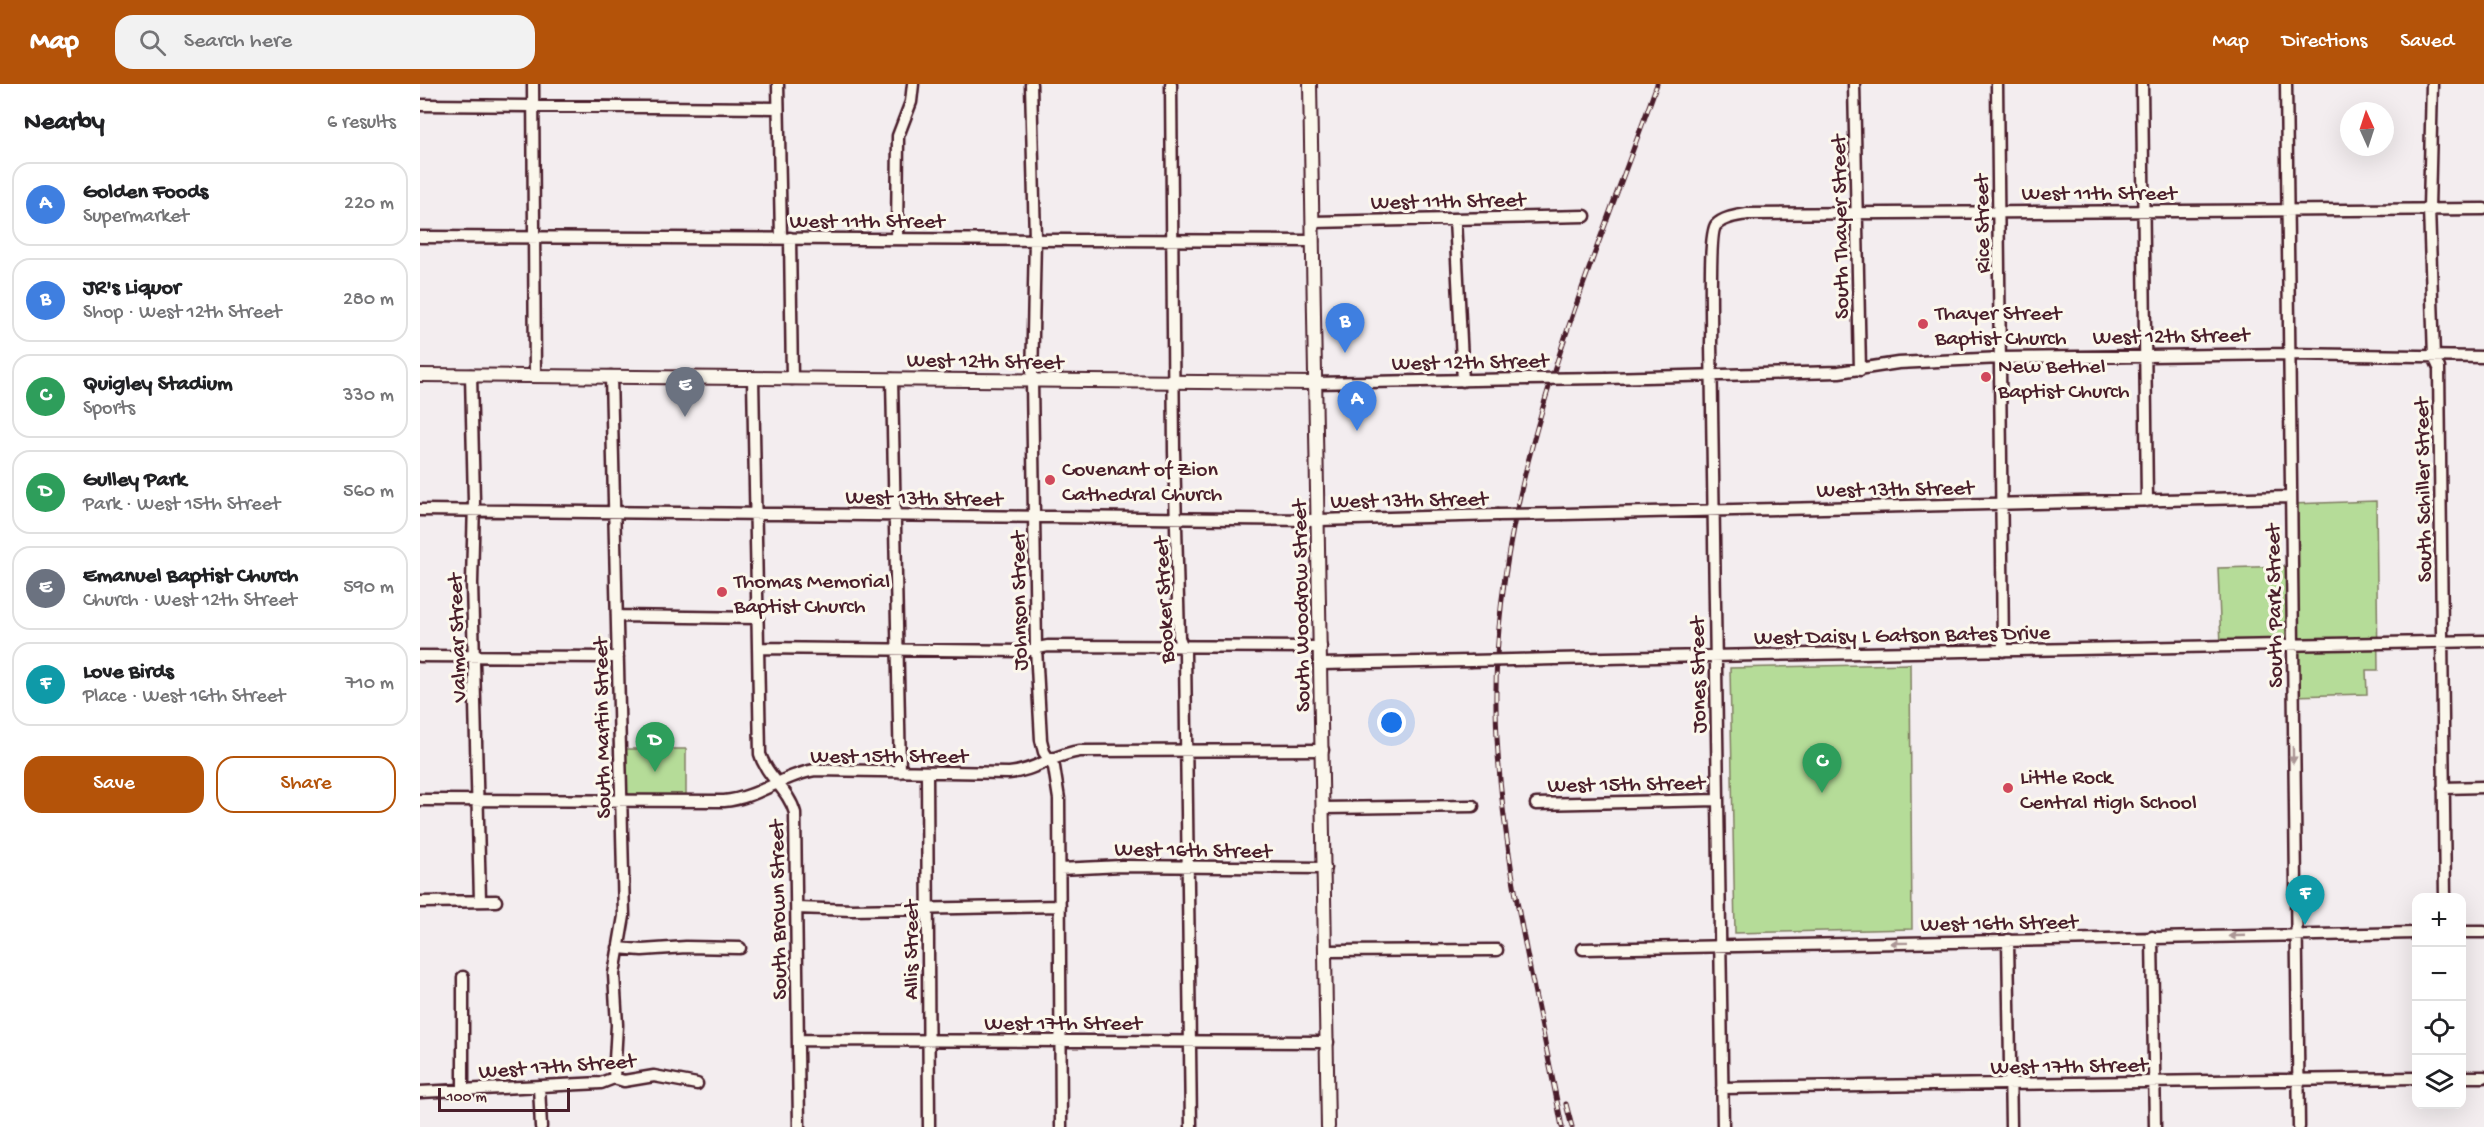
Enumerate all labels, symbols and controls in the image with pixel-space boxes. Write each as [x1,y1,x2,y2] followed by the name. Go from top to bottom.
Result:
[115,15,535,69] search box
[30,26,79,59] text: Map
[136,26,169,59] icon: search
[184,29,292,55] text: Search here
[2212,30,2249,55] text: Map
[2282,30,2367,55] text: Directions
[2400,30,2454,55] text: Saved
[2340,102,2394,156] north arrow
[24,108,105,139] text: Nearby
[327,112,396,135] text: 6 results
[1827,133,1857,319] street label: South Thayer Street
[1970,172,1998,274] street label: Rice Street
[83,180,208,206] text: Golden Foods
[2022,182,2178,208] street label: West 11th Street
[1370,189,1528,217] street label: West 11th Street
[40,193,51,216] text: A
[344,193,394,216] text: 220 m
[83,206,189,229] text: Supermarket
[790,210,946,236] street label: West 11th Street
[83,276,181,302] text: JR's Liquor
[40,289,51,312] text: B
[343,289,394,312] text: 280 m
[83,302,281,325] text: Shop · West 12th Street
[1933,302,2067,353] place label: Thayer Street Baptist Church
[1326,304,1364,353] pin: B
[1916,317,1930,331] marker: Thayer Street Baptist Church
[2093,324,2252,352] street label: West 12th Street
[906,349,1066,377] street label: West 12th Street
[1392,350,1551,378] street label: West 12th Street
[1997,355,2130,406] place label: New Bethel Baptist Church
[666,368,704,417] pin: E
[1979,370,1993,384] marker: New Bethel Baptist Church
[83,372,233,398] text: Quigley Stadium
[1338,382,1376,431] pin: A
[40,385,51,408] text: C
[343,385,394,408] text: 330 m
[2410,395,2440,583] street label: South Schiller Street
[83,398,135,421] text: Sports
[1062,458,1223,509] place label: Covenant of Zion Cathedral Church
[83,468,186,494] text: Gulley Park
[1043,473,1057,487] marker: Covenant of Zion Cathedral Church
[1816,477,1976,505] street label: West 13th Street
[39,481,52,504] text: D
[343,481,394,504] text: 560 m
[845,486,1005,514] street label: West 13th Street
[1330,488,1490,516] street label: West 13th Street
[83,494,280,517] text: Park · West 15th Street
[1288,497,1318,712] street label: South Woodrow Street
[2262,522,2290,688] street label: South Park Street
[1007,529,1035,671] street label: Johnson Street
[1150,534,1182,665] street label: Booker Street
[83,564,298,590] text: Emanuel Baptist Church
[732,570,890,621] place label: Thomas Memorial Baptist Church
[444,571,474,704] street label: Valmar Street
[39,577,52,600] text: E
[343,577,394,600] text: 590 m
[715,585,729,599] marker: Thomas Memorial Baptist Church
[83,590,297,613] text: Church · West 12th Street
[1686,614,1714,734] street label: Jones Street
[1754,621,2051,653] street label: West Daisy L Gatson Bates Drive
[589,635,619,819] street label: South Martin Street
[83,660,174,686] text: Love Birds
[40,673,51,696] text: F
[345,673,394,696] text: 710 m
[83,686,285,709] text: Place · West 16th Street
[1377,708,1406,737] your location
[636,722,674,772] pin: D
[1802,744,1842,793] pin: C
[810,745,970,771] street label: West 15th Street
[2288,745,2298,764] one-way arrow
[24,756,204,813] button: Save
[216,756,396,813] button: Share
[2020,766,2197,817] place label: Little Rock Central High School
[1547,772,1707,800] street label: West 15th Street
[2001,781,2015,795] marker: Little Rock Central High School
[765,818,795,1000] street label: South Brown Street
[1114,838,1274,866] street label: West 16th Street
[2286,876,2324,925] pin: F
[2412,893,2466,1109] map controls
[2412,893,2466,947] button: +
[900,898,926,1000] street label: Allis Street
[1920,911,2080,939] street label: West 16th Street
[2228,932,2247,941] one-way arrow
[1889,938,1908,948] one-way arrow
[2412,947,2466,1001] button: −
[2412,1001,2466,1055] button: locate
[984,1012,1144,1038] street label: West 17th Street
[478,1049,639,1086] street label: West 17th Street
[1990,1054,2150,1082] street label: West 17th Street
[2412,1055,2466,1109] button: layers
[438,1085,570,1112] scale bar
[447,1089,487,1108] text: 100 m

